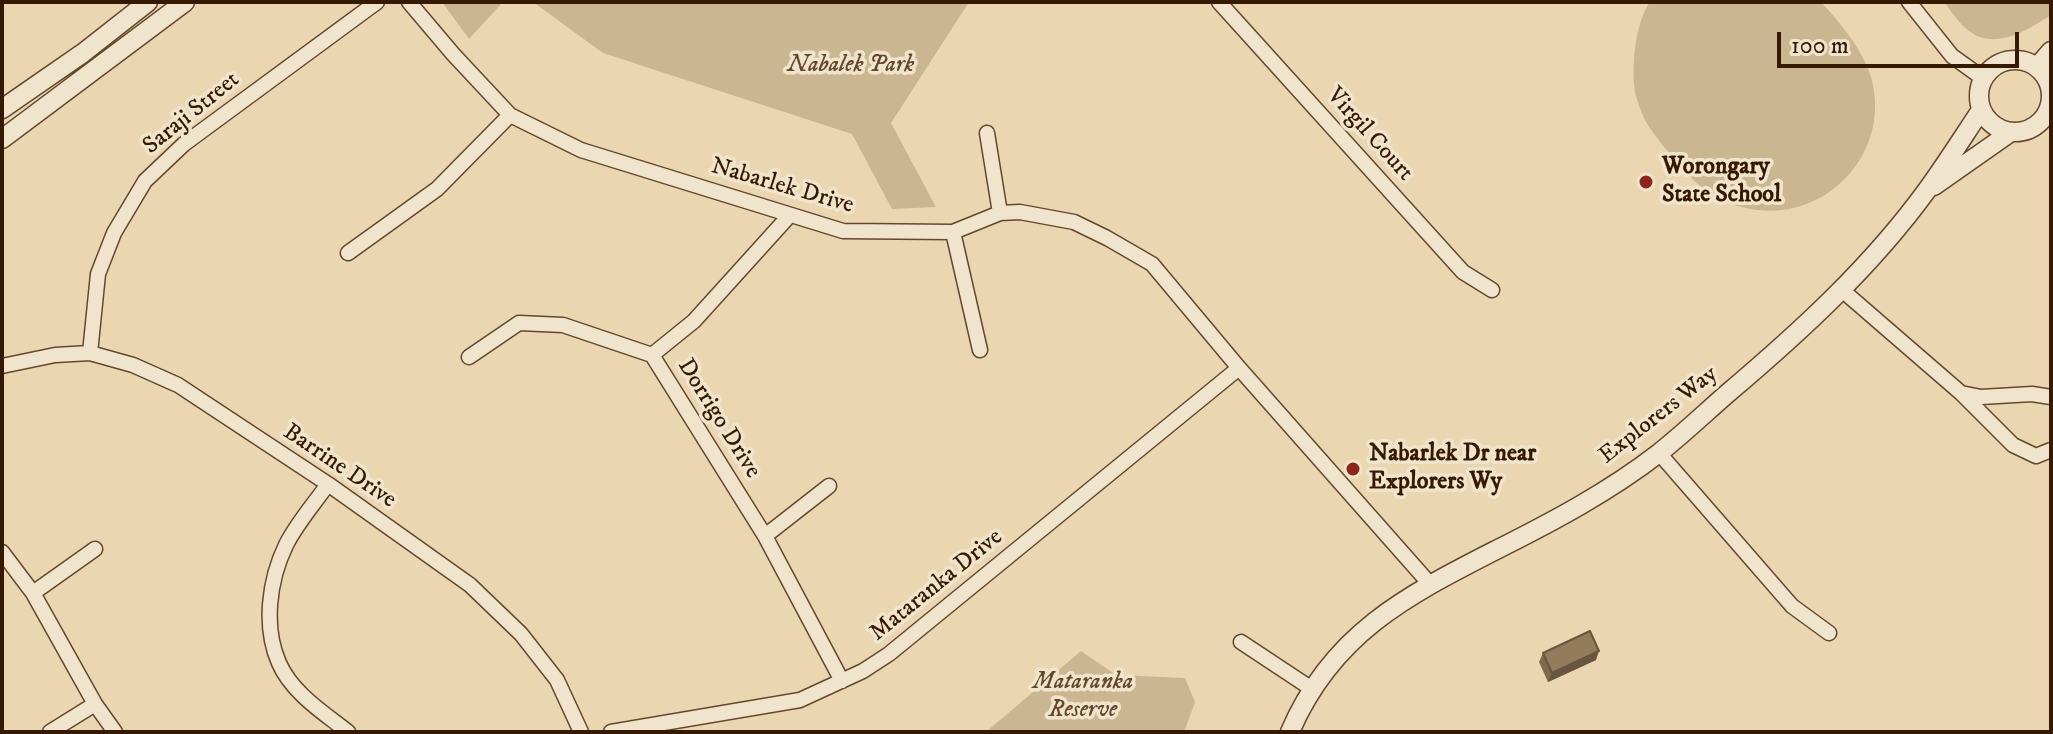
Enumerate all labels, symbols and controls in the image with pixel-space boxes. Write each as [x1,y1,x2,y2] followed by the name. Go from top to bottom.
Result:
[1781,16,2023,66] scale bar
[1791,31,1849,61] text: 100 m
[788,52,914,80] park label: Nabalek Park
[138,66,246,162] street label: Saraji Street
[1319,82,1419,188] street label: Virgil Court
[707,153,857,221] street label: Nabarlek Drive
[1662,154,1781,210] place label: Worongary State School
[1637,173,1655,191] marker: Worongary State School
[670,354,766,484] street label: Dorrigo Drive
[1594,361,1724,471] street label: Explorers Way
[277,419,401,515] street label: Barrine Drive
[1369,441,1536,497] place label: Nabarlek Dr near Explorers Wy
[1344,460,1362,478] marker: Nabarlek Dr near Explorers Wy
[865,524,1009,648] street label: Mataranka Drive
[1033,669,1133,725] park label: Mataranka Reserve

